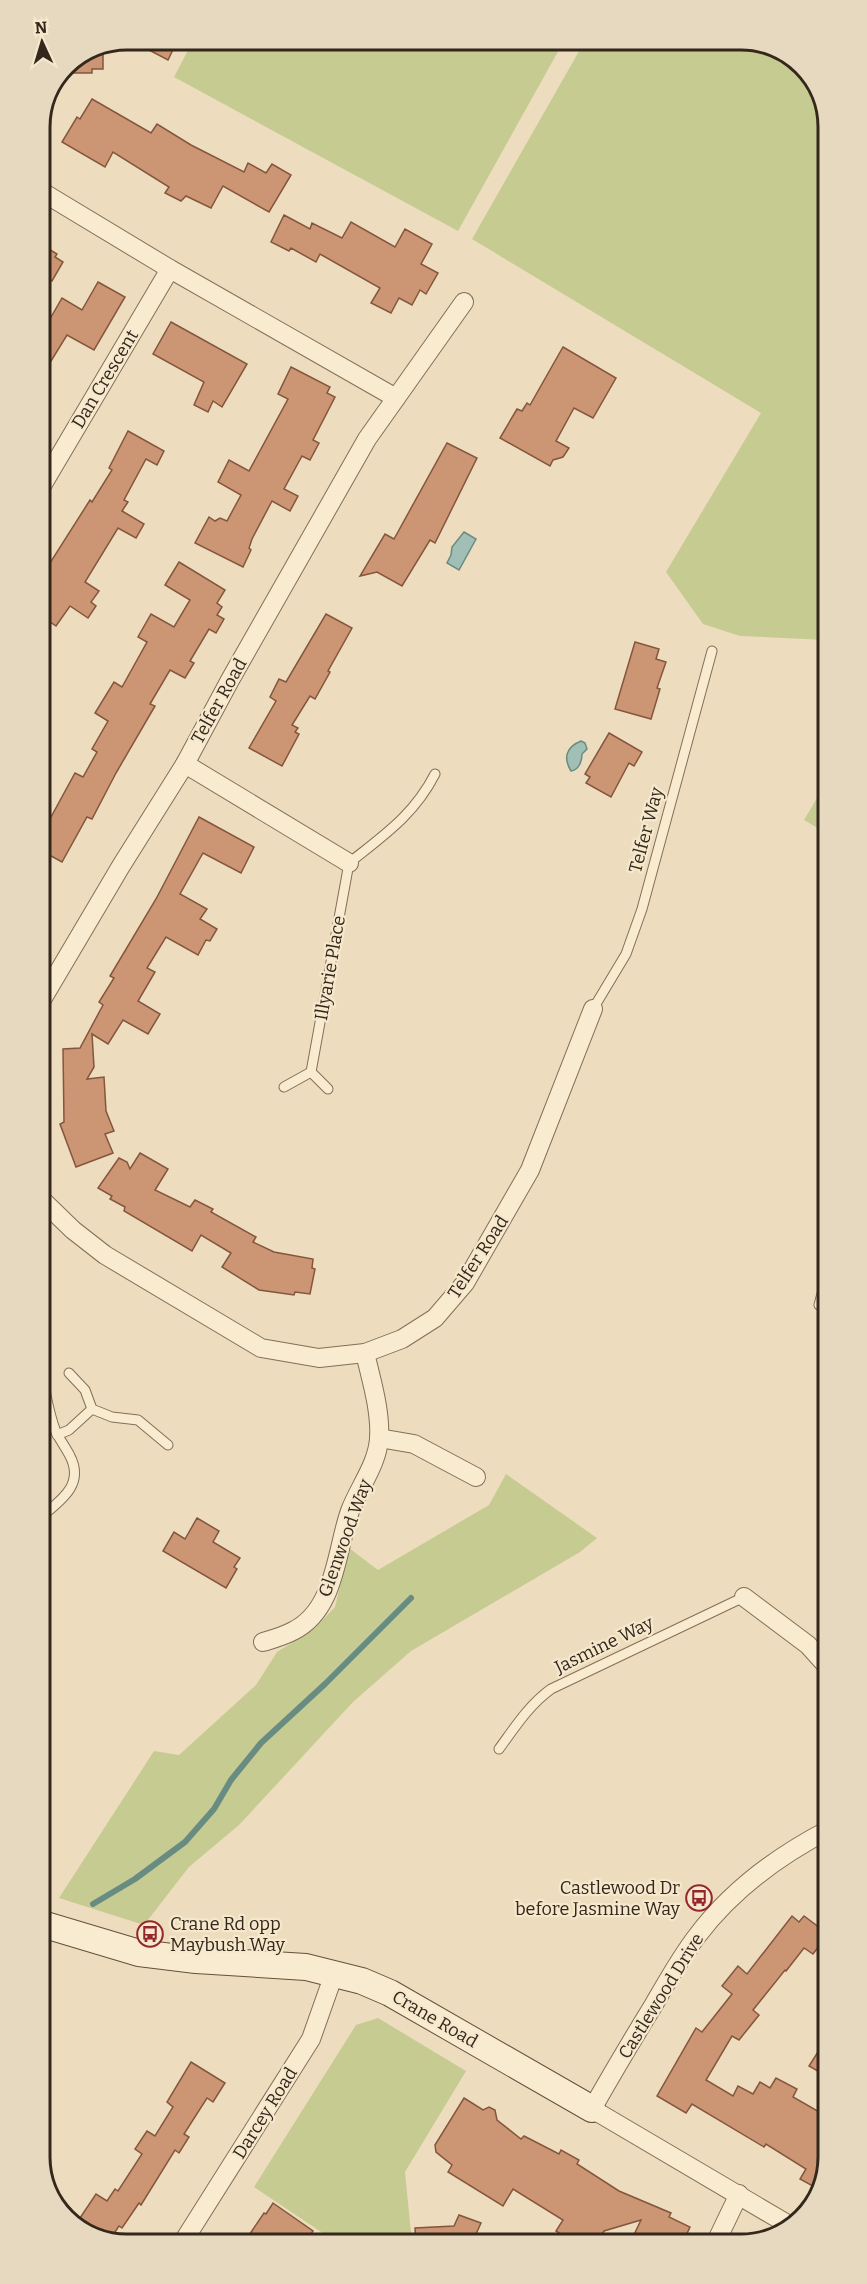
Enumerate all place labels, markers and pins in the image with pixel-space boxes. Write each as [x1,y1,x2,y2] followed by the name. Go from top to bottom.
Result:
[515,1877,680,1920] place label: Castlewood Dr before Jasmine Way
[684,1883,714,1913] bus stop icon: Castlewood Dr before Jasmine Way
[170,1913,286,1956] place label: Crane Rd opp Maybush Way
[135,1919,165,1949] bus stop icon: Crane Rd opp Maybush Way

